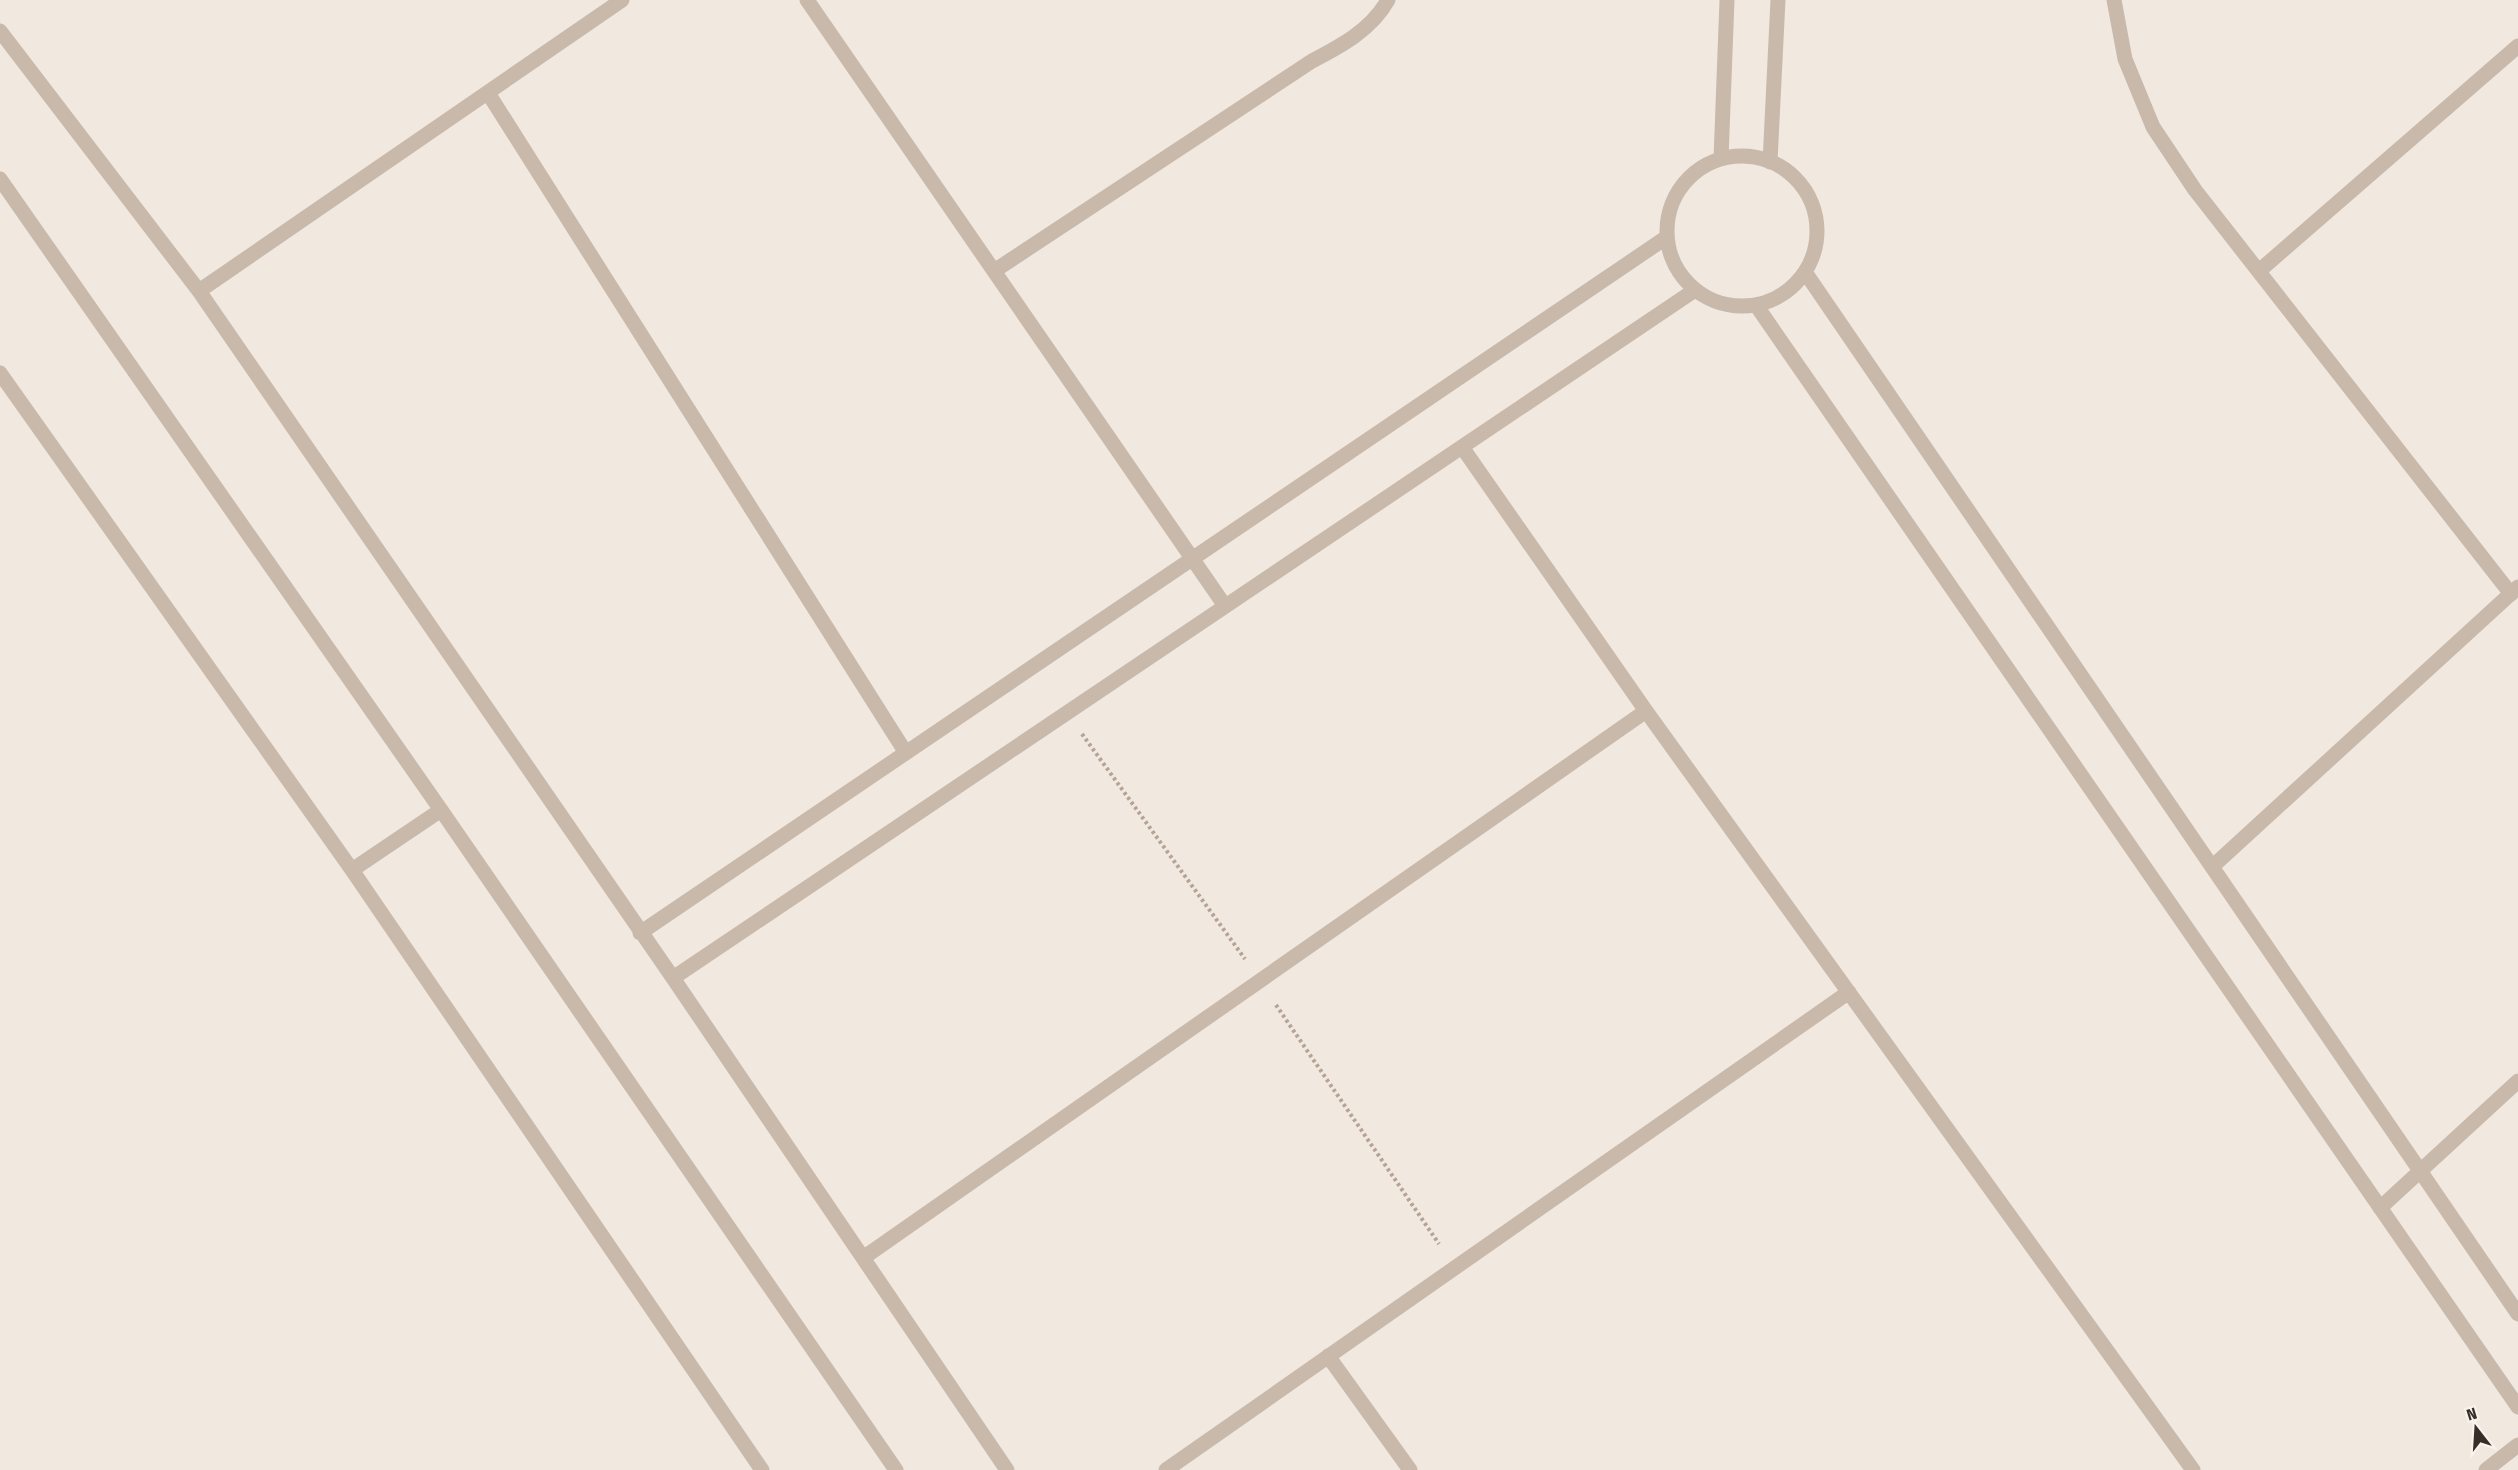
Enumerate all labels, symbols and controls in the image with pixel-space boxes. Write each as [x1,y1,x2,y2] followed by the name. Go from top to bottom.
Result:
[2446,1398,2506,1458] north arrow
[2464,1404,2479,1425] text: N

